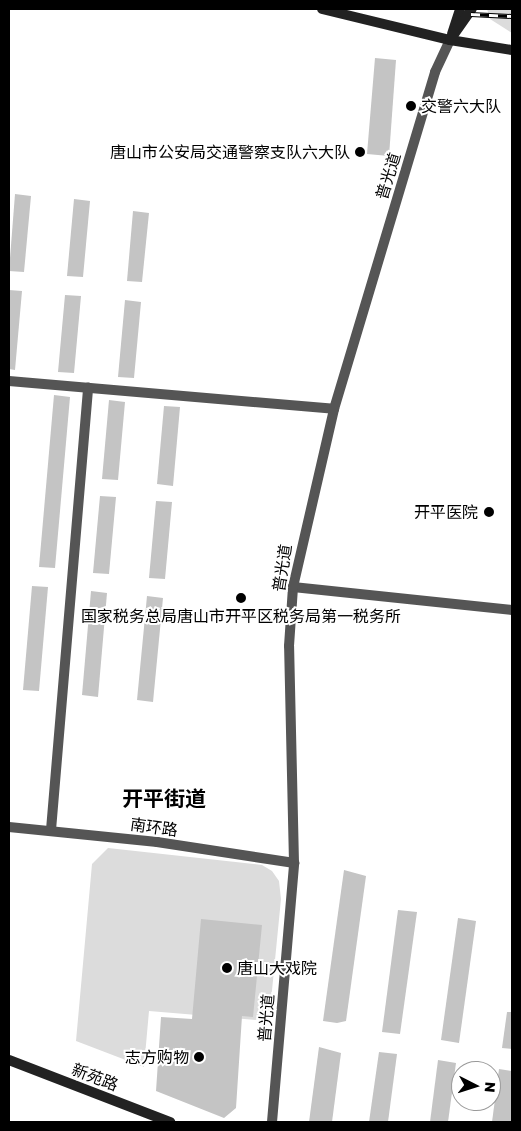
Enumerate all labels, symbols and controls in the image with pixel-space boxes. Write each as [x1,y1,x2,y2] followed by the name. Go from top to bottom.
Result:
[421,96,501,116] place label: 交警六大队
[405,100,417,112] marker: 交警六大队
[110,142,350,162] place label: 唐山市公安局交通警察支队六大队
[354,146,366,158] marker: 唐山市公安局交通警察支队六大队
[372,150,404,202] street label: 普光道
[414,502,478,522] place label: 开平医院
[482,505,496,519] marker: 开平医院
[269,543,295,593] street label: 普光道
[235,592,247,604] marker: 国家税务总局唐山市开平区税务局第一税务所
[81,606,401,626] place label: 国家税务总局唐山市开平区税务局第一税务所
[122,785,206,811] district label: 开平街道
[129,814,179,840] street label: 南环路
[237,958,317,978] place label: 唐山大戏院
[221,962,233,974] marker: 唐山大戏院
[254,993,278,1043] street label: 普光道
[125,1047,189,1067] place label: 志方购物
[193,1051,205,1063] marker: 志方购物
[69,1059,121,1095] street label: 新苑路
[451,1061,501,1111] north arrow
[482,1081,499,1093] text: N

